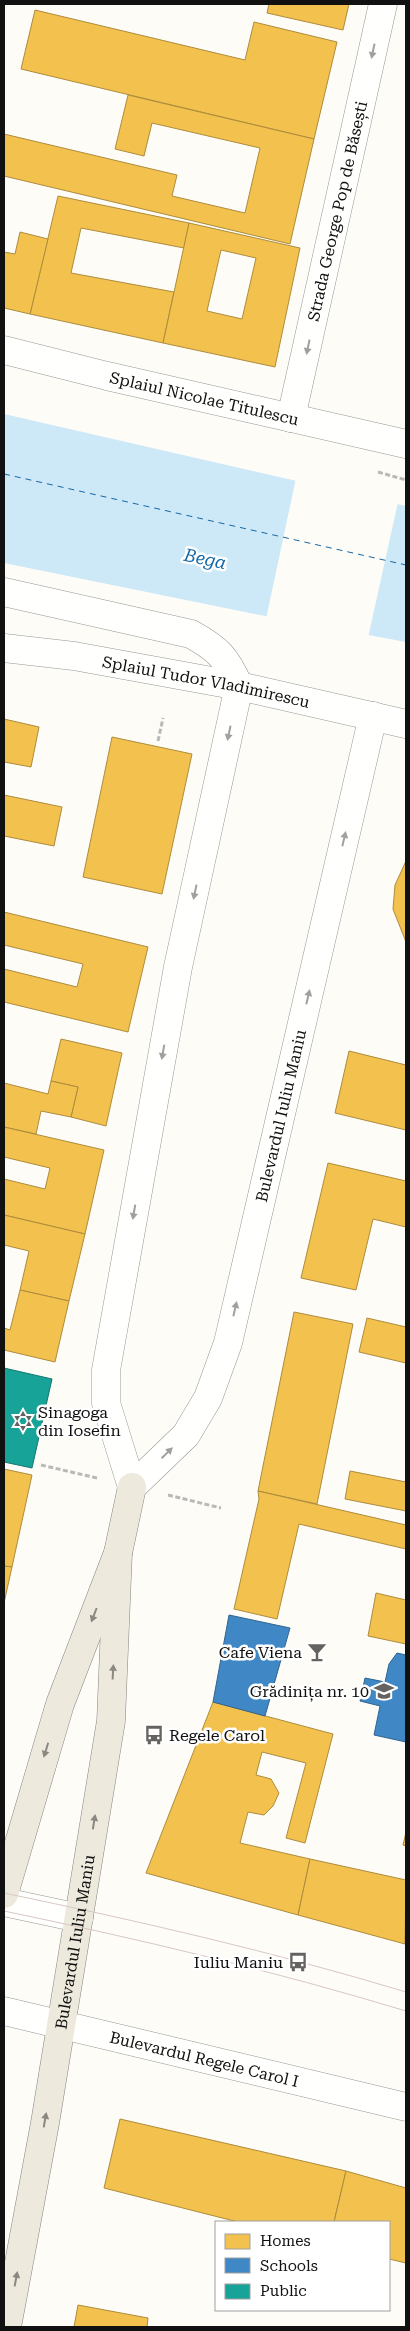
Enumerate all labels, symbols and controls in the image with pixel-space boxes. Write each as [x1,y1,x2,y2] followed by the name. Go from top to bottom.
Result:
[369,44,377,59] one-way arrow
[304,99,371,323] street label: Strada George Pop de Băsești
[303,339,311,355] one-way arrow
[108,368,300,429] street label: Splaiul Nicolae Titulescu
[181,544,228,573] water label: Bega
[101,652,312,712] street label: Splaiul Tudor Vladimirescu
[225,726,233,741] one-way arrow
[340,831,348,846] one-way arrow
[190,885,198,901] one-way arrow
[304,989,312,1004] one-way arrow
[252,1028,310,1204] street label: Bulevardul Iuliu Maniu
[159,1044,167,1060] one-way arrow
[130,1204,138,1220] one-way arrow
[231,1301,239,1316] one-way arrow
[38,1403,121,1440] place label: Sinagoga din Iosefin
[12,1410,34,1432] synagogue icon: Sinagoga din Iosefin
[161,1447,173,1459] one-way arrow
[90,1607,97,1622] one-way arrow
[306,1641,328,1663] bar icon: Cafe Viena
[219,1643,302,1662] place label: Cafe Viena
[109,1664,117,1680] one-way arrow
[373,1680,395,1702] school or university icon: Grădinița nr. 10
[250,1682,369,1702] place label: Grădinița nr. 10
[143,1724,165,1746] bus stop icon: Regele Carol
[169,1726,265,1745] place label: Regele Carol
[42,1743,50,1758] one-way arrow
[90,1813,98,1829] one-way arrow
[52,1853,99,2031] street label: Bulevardul Iuliu Maniu
[287,1951,309,1973] bus stop icon: Iuliu Maniu
[194,1953,283,1972] place label: Iuliu Maniu
[108,2028,301,2091] street label: Bulevardul Regele Carol I
[42,2111,50,2127] one-way arrow
[215,2221,390,2311] legend
[260,2232,311,2250] text: Homes
[260,2257,318,2275] text: Schools
[12,2271,20,2287] one-way arrow
[260,2282,307,2300] text: Public

